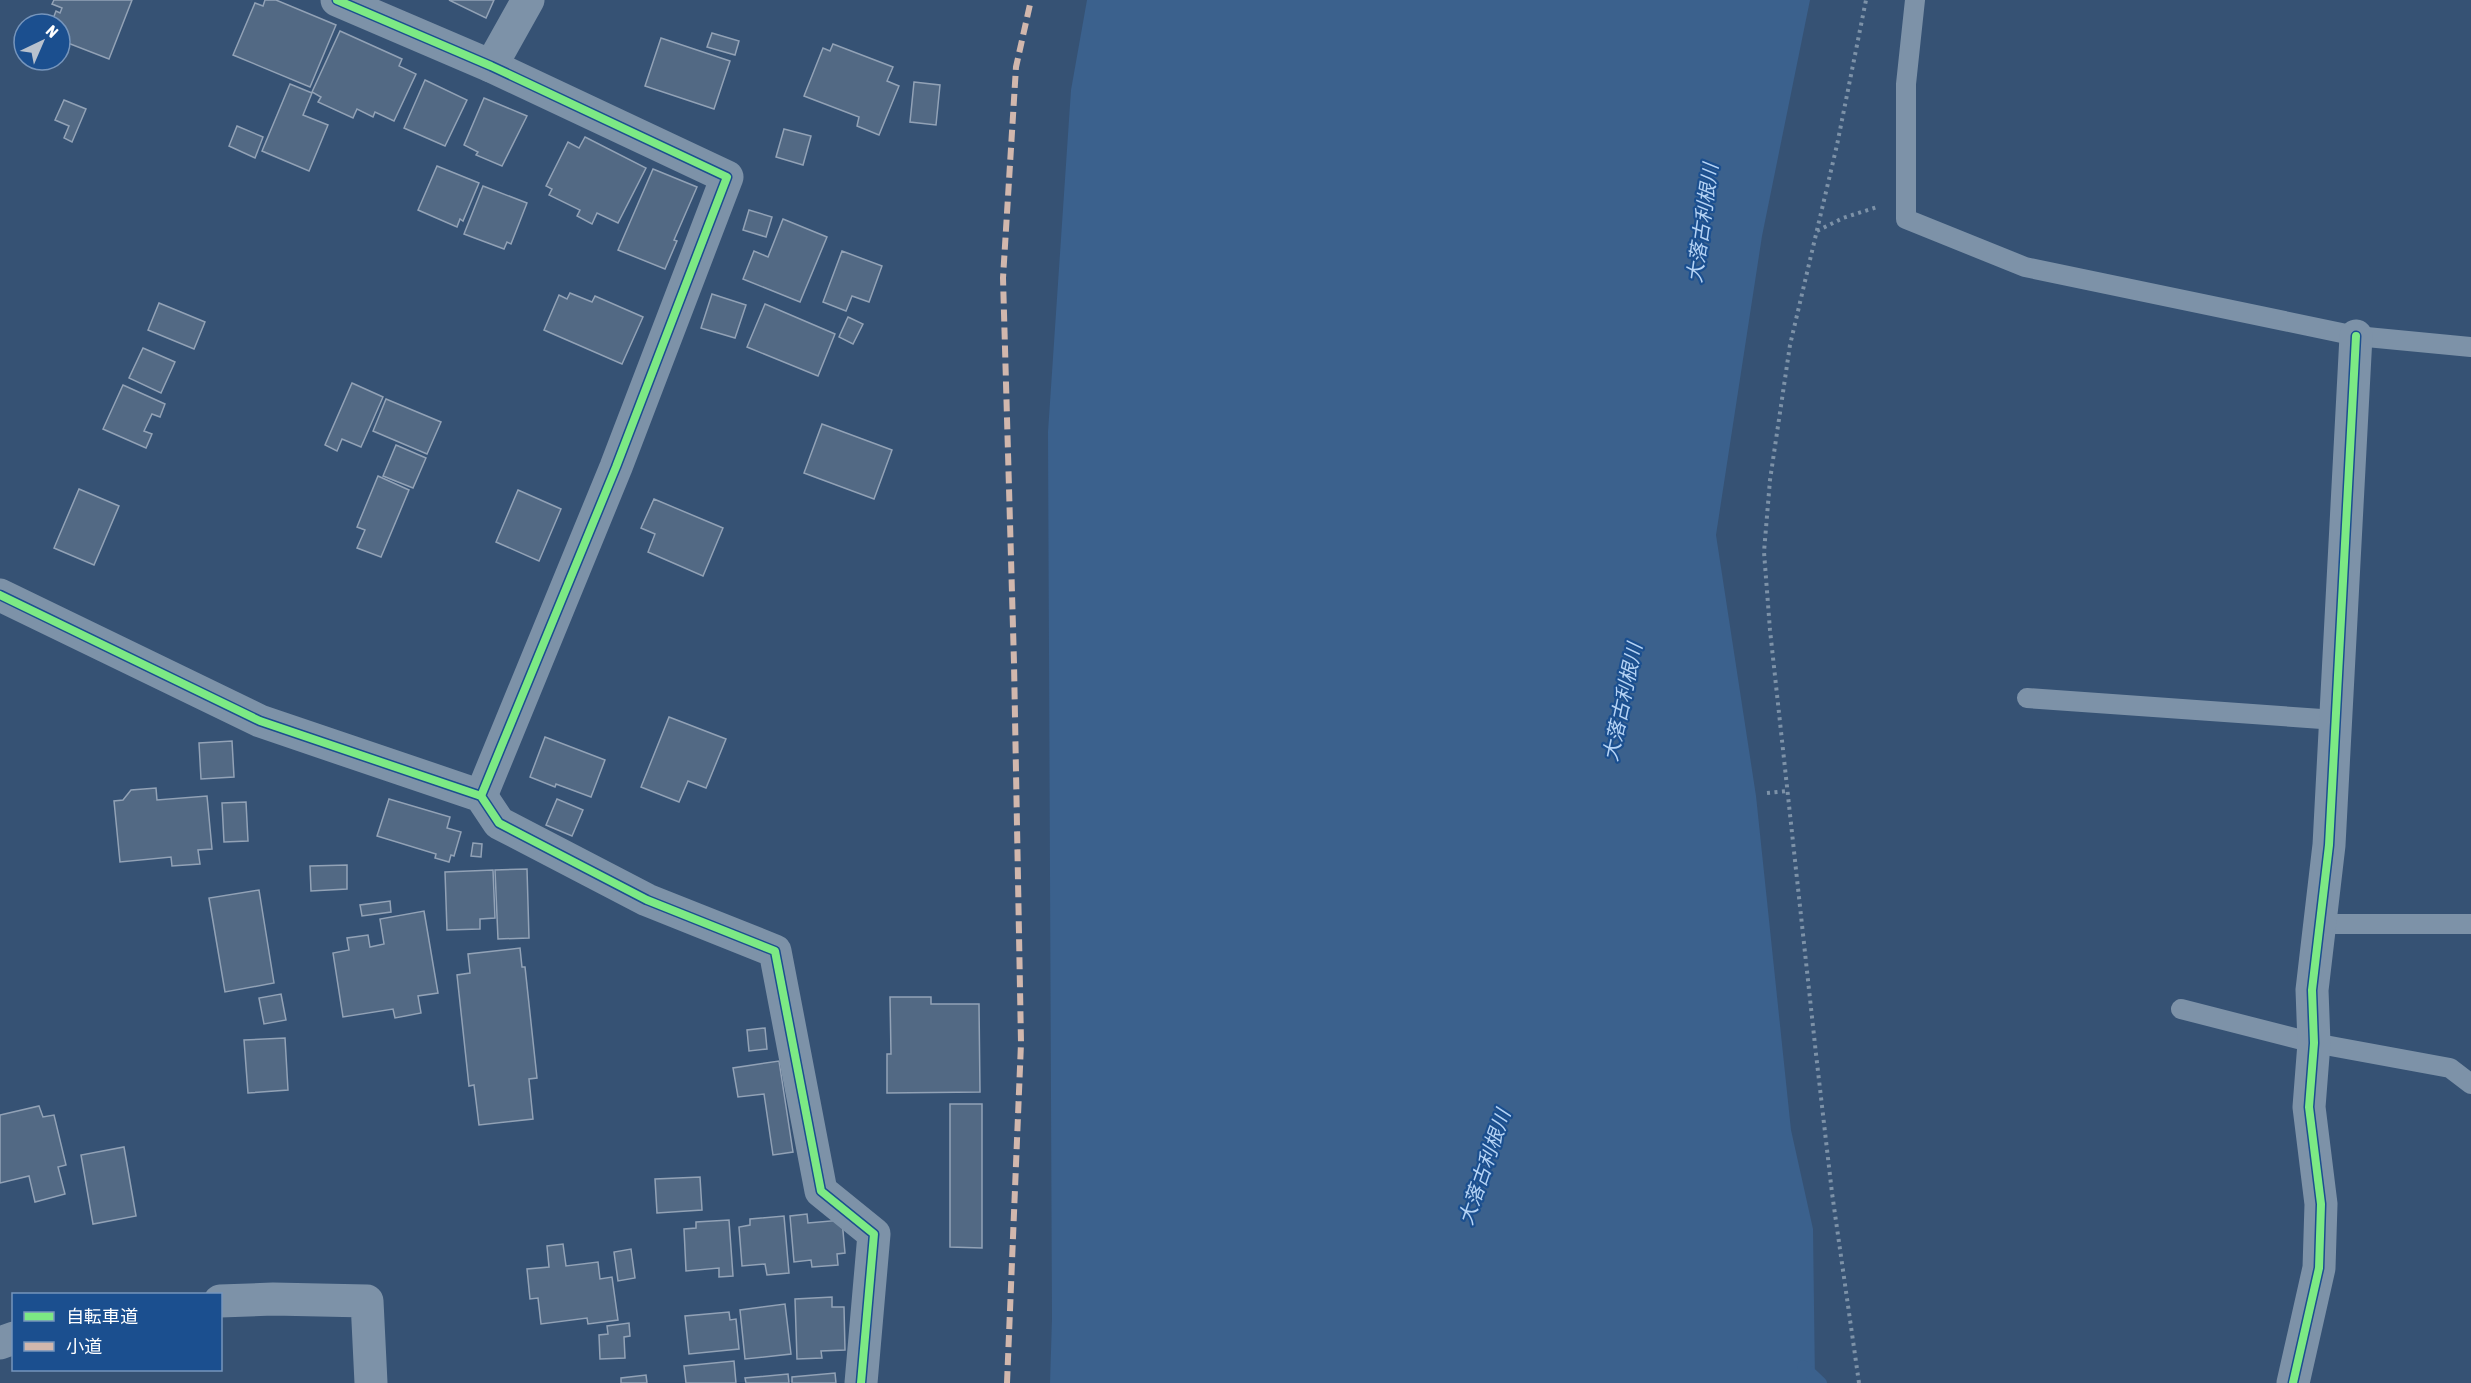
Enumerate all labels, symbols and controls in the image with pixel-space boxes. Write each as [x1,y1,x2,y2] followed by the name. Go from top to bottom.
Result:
[12,12,72,72] north arrow
[43,21,62,41] text: N
[1682,160,1722,284] water label: 大落古利根川
[1598,639,1646,763] water label: 大落古利根川
[1454,1105,1515,1227] water label: 大落古利根川
[12,1293,222,1371] legend
[66,1306,138,1327] text: 自転車道
[66,1336,102,1357] text: 小道

